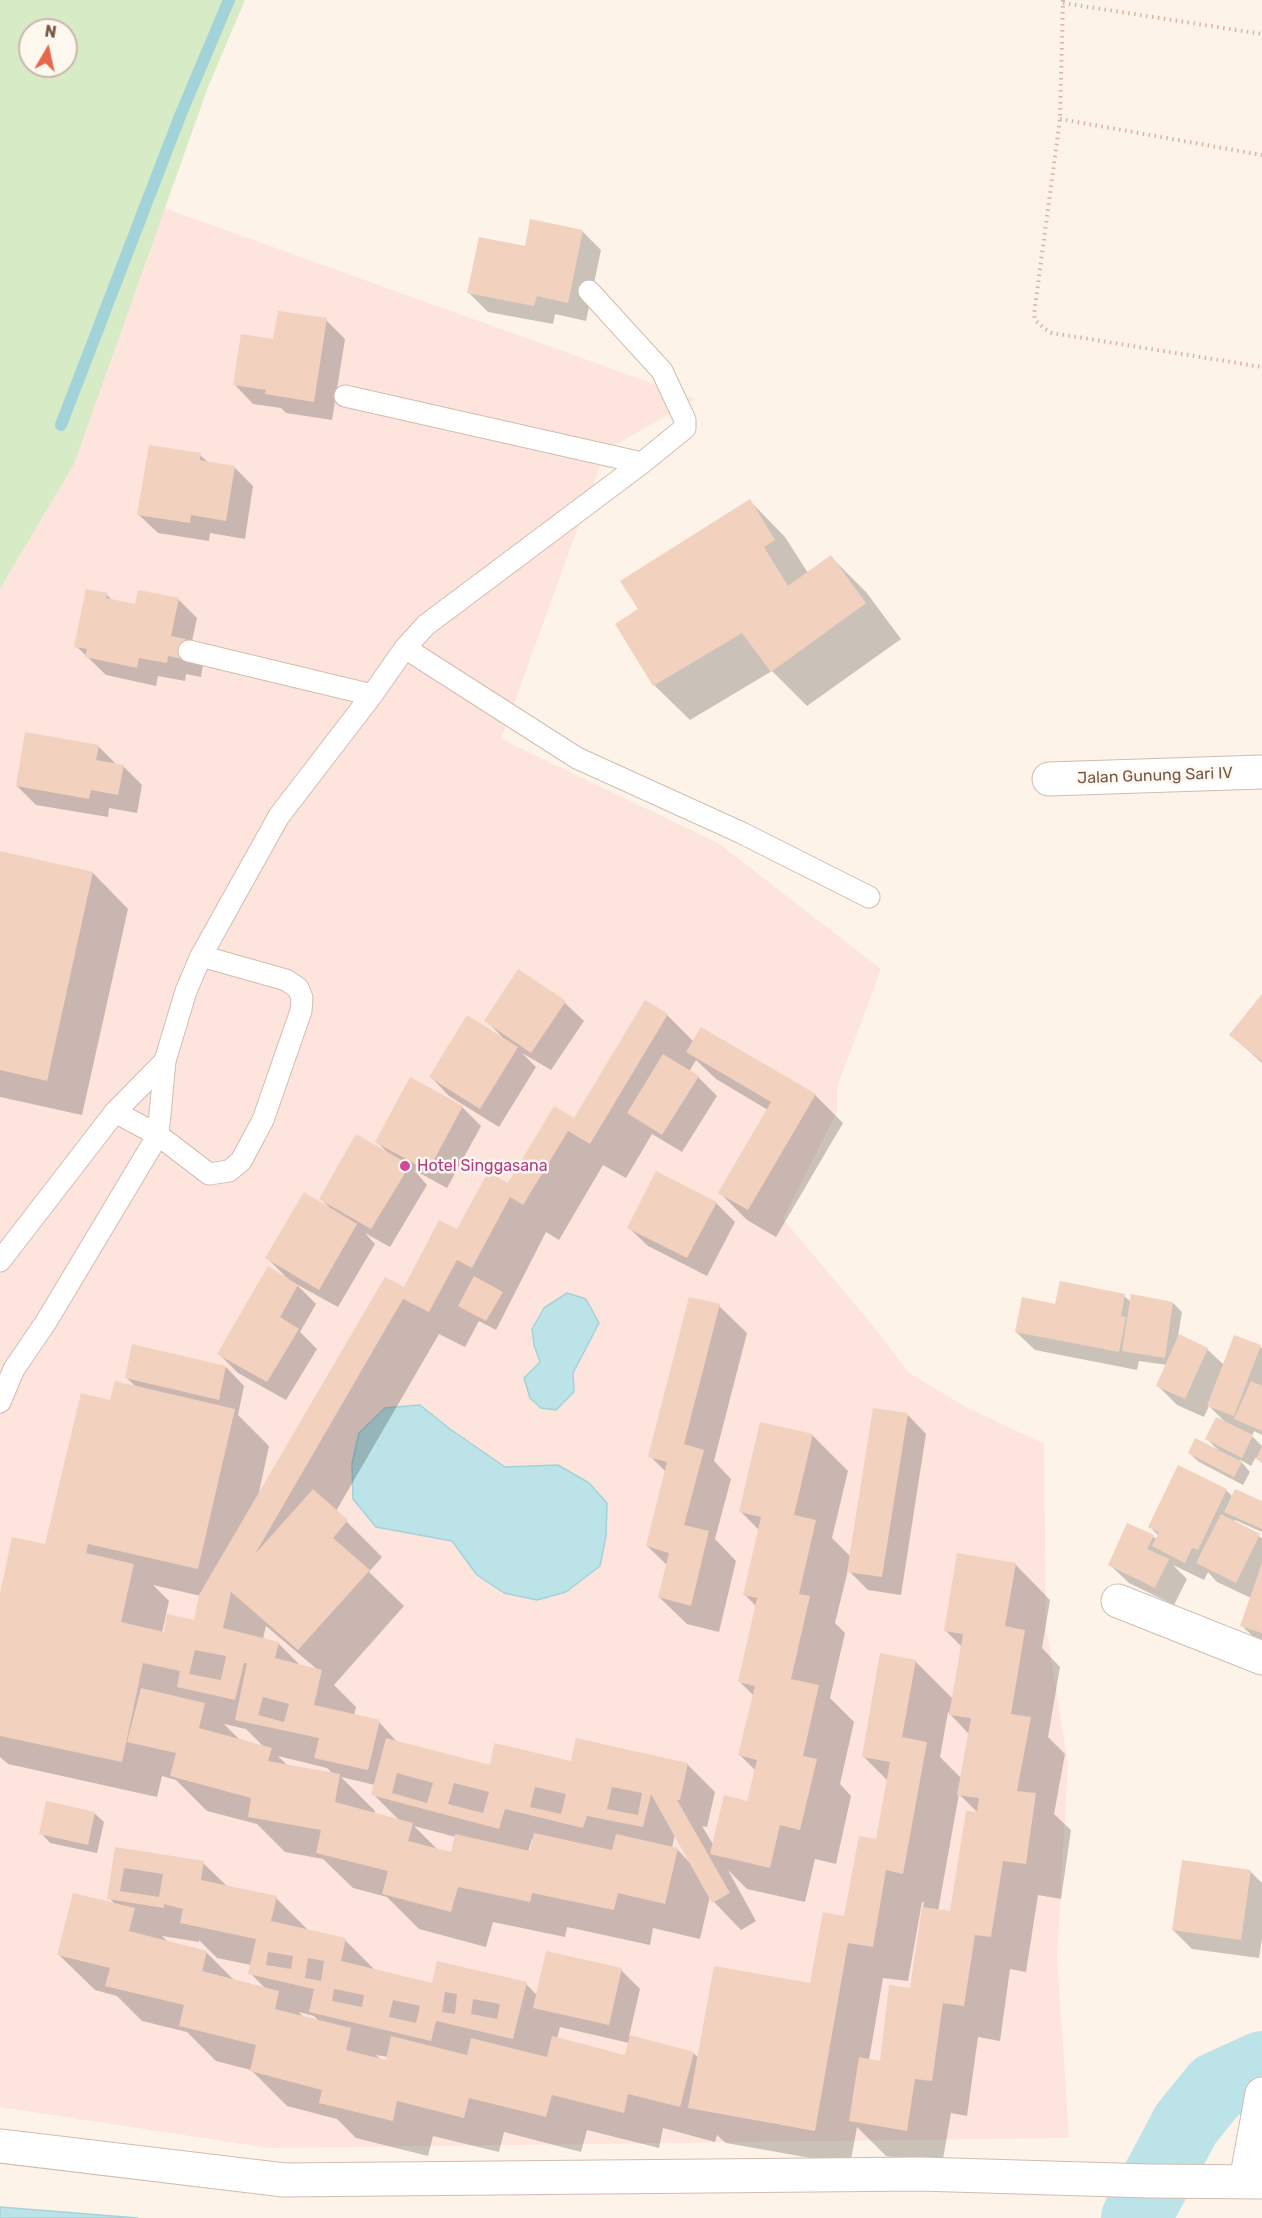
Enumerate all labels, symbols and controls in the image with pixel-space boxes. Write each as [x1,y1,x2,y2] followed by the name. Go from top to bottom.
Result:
[18,18,78,78] north arrow
[43,21,58,42] text: N
[1077,764,1233,788] street label: Jalan Gunung Sari IV
[417,1156,548,1176] place label: Hotel Singgasana
[398,1159,412,1173] marker: Hotel Singgasana

